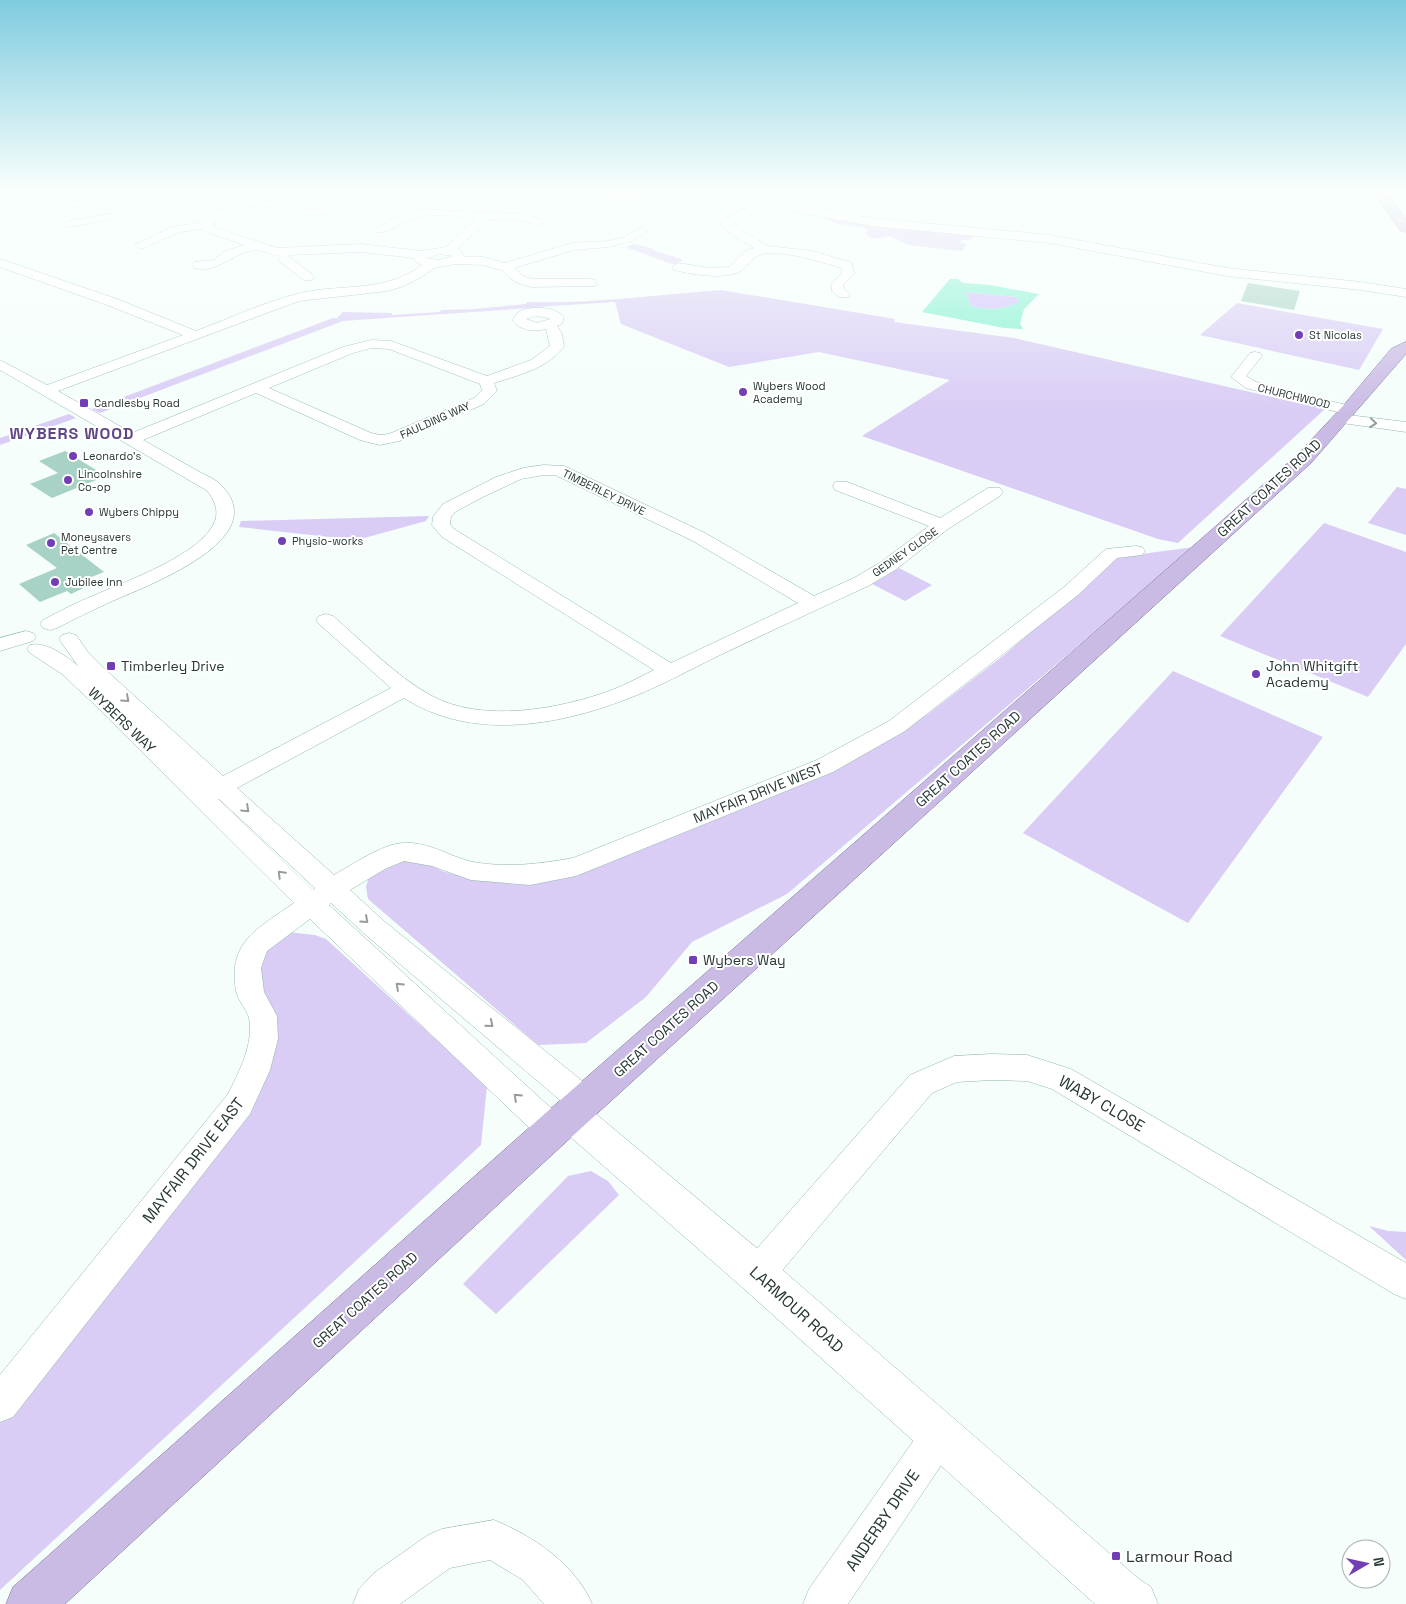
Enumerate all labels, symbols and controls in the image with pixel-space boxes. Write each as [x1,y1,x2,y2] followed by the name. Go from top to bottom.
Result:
[1309,328,1362,342] place label: St Nicolas
[1293,329,1305,341] marker: St Nicolas
[753,379,826,406] place label: Wybers Wood Academy
[1256,380,1332,412] street label: CHURCHWOOD
[737,386,749,398] marker: Wybers Wood Academy
[94,396,180,410] place label: Candlesby Road
[78,397,90,409] marker: Candlesby Road
[398,398,472,442] street label: FAULDING WAY
[1369,417,1377,428] one-way arrow
[10,423,134,444] district label: WYBERS WOOD
[1213,435,1325,541] street label: GREAT COATES ROAD
[83,449,142,463] place label: Leonardo's
[67,450,79,462] marker: Leonardo's
[560,466,648,518] street label: TIMBERLEY DRIVE
[78,467,142,494] place label: Lincolnshire Co-op
[62,474,74,486] marker: Lincolnshire Co-op
[99,505,179,519] place label: Wybers Chippy
[83,506,95,518] marker: Wybers Chippy
[870,524,940,580] street label: GEDNEY CLOSE
[61,530,131,557] place label: Moneysavers Pet Centre
[292,534,364,548] place label: Physio-works
[276,535,288,547] marker: Physio-works
[45,537,57,549] marker: Moneysavers Pet Centre
[65,575,122,589] place label: Jubilee Inn
[49,576,61,588] marker: Jubilee Inn
[121,657,225,675] place label: Timberley Drive
[1266,657,1359,691] place label: John Whitgift Academy
[105,660,117,672] marker: Timberley Drive
[1250,668,1262,680] marker: John Whitgift Academy
[84,683,160,757] street label: WYBERS WAY
[120,694,129,703] one-way arrow
[912,707,1024,811] street label: GREAT COATES ROAD
[691,759,825,827] street label: MAYFAIR DRIVE WEST
[240,803,249,812] one-way arrow
[277,871,286,880] one-way arrow
[359,914,368,923] one-way arrow
[703,951,786,969] place label: Wybers Way
[687,954,699,966] marker: Wybers Way
[610,977,722,1081] street label: GREAT COATES ROAD
[395,983,404,992] one-way arrow
[484,1018,493,1027] one-way arrow
[1055,1070,1149,1136] street label: WABY CLOSE
[138,1093,249,1227] street label: MAYFAIR DRIVE EAST
[514,1094,523,1103] one-way arrow
[309,1248,421,1352] street label: GREAT COATES ROAD
[745,1262,848,1357] street label: LARMOUR ROAD
[841,1466,924,1575] street label: ANDERBY DRIVE
[1341,1539,1391,1589] north arrow
[1126,1546,1233,1567] place label: Larmour Road
[1110,1550,1122,1562] marker: Larmour Road
[1369,1556,1388,1568] text: N

